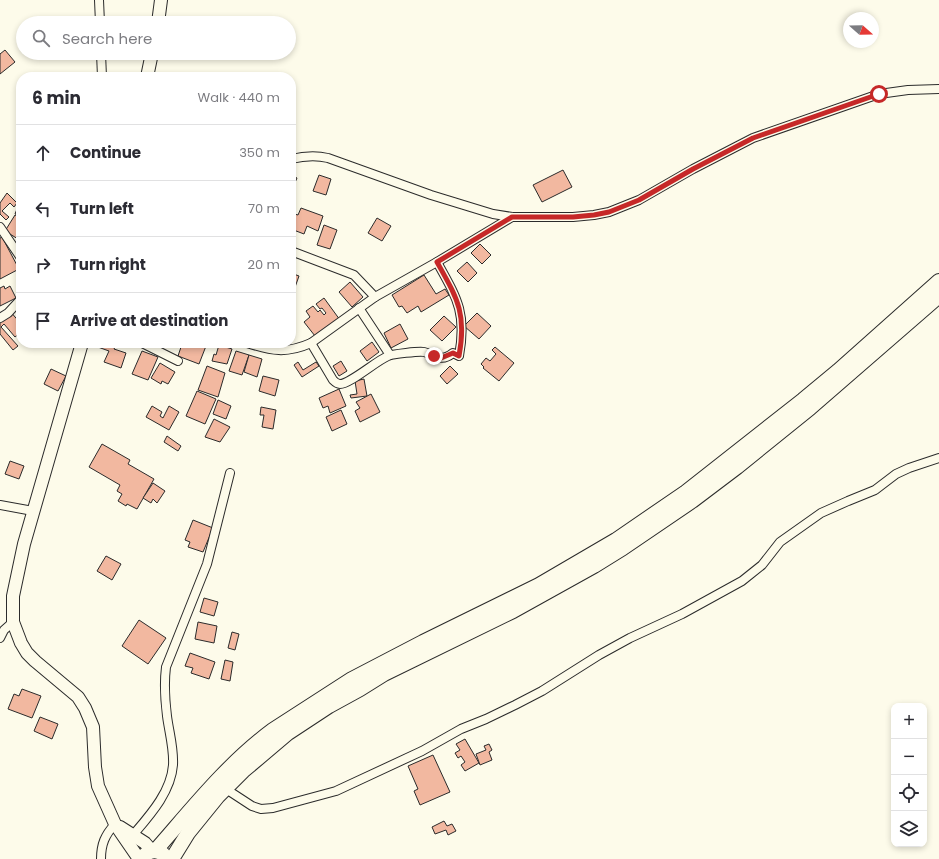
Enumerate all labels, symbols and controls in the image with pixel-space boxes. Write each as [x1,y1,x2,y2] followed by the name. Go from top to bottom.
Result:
[843,12,879,48] north arrow
[16,16,296,60] search box
[30,27,52,49] icon: search
[62,28,152,49] text: Search here
[870,85,888,103] route start
[32,86,81,110] text: 6 min
[198,88,280,107] text: Walk · 440 m
[32,142,54,164] icon: ahead
[70,142,141,163] text: Continue
[239,143,280,162] text: 350 m
[32,198,54,220] icon: left
[70,198,134,219] text: Turn left
[248,199,280,218] text: 70 m
[32,254,54,276] icon: right
[70,254,146,275] text: Turn right
[247,255,280,274] text: 20 m
[32,310,54,332] icon: arrive
[70,310,228,331] text: Arrive at destination
[425,347,443,365] route end
[891,703,927,847] map controls
[891,703,927,739] button: +
[891,739,927,775] button: −
[891,775,927,811] button: locate
[891,811,927,847] button: layers

